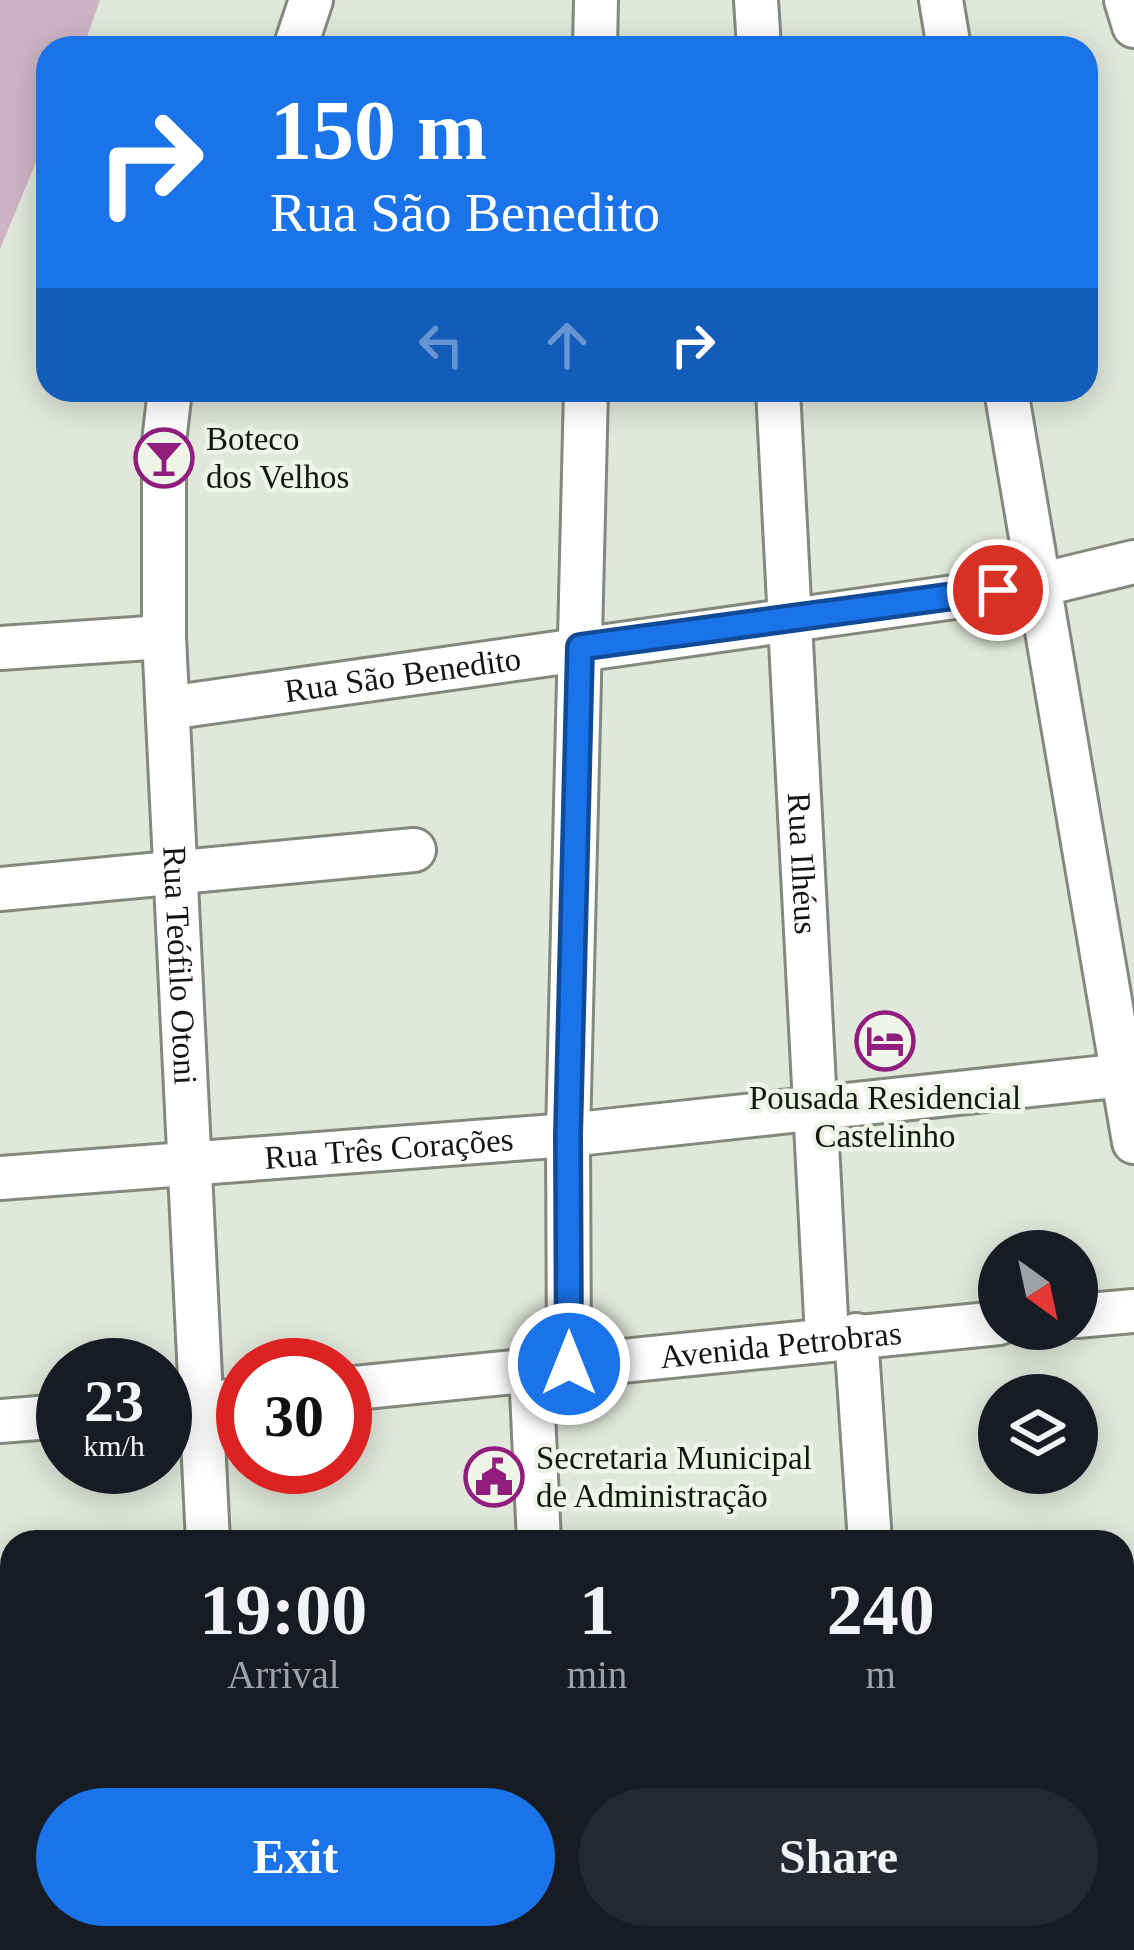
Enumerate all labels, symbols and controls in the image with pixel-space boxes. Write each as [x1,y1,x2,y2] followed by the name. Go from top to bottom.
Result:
[72,84,228,240] icon: right
[270,84,487,177] text: 150 m
[270,183,660,243] text: Rua São Benedito
[408,312,474,378] icon: left
[534,312,600,378] icon: ahead
[660,312,726,378] icon: right
[206,421,349,495] place label: Boteco dos Velhos
[133,427,195,489] bar icon: Boteco dos Velhos
[947,539,1049,641] pin
[965,557,1031,623] icon: arrive
[282,640,523,709] street label: Rua São Benedito
[781,791,824,935] street label: Rua Ilhéus
[156,845,204,1086] street label: Rua Teófilo Otoni
[854,1010,916,1072] hotel icon: Pousada Residencial Castelinho
[749,1080,1021,1154] place label: Pousada Residencial Castelinho
[263,1121,515,1176] street label: Rua Três Corações
[978,1230,1098,1350] north arrow
[978,1230,1098,1494] map controls
[506,1301,632,1427] position arrow
[658,1315,903,1375] street label: Avenida Petrobras
[216,1338,372,1494] speed limit sign: 30
[84,1368,144,1434] text: 23
[978,1374,1098,1494] button: layers
[83,1429,145,1462] text: km/h
[536,1440,812,1514] place label: Secretaria Municipal de Administração
[463,1446,525,1508] public building icon: Secretaria Municipal de Administração
[199,1570,367,1650] text: 19:00
[579,1570,615,1650] text: 1
[827,1570,935,1650] text: 240
[227,1653,340,1696] text: Arrival
[567,1653,627,1696] text: min
[865,1653,896,1696] text: m
[36,1788,555,1926] button: Exit
[579,1788,1098,1926] button: Share

